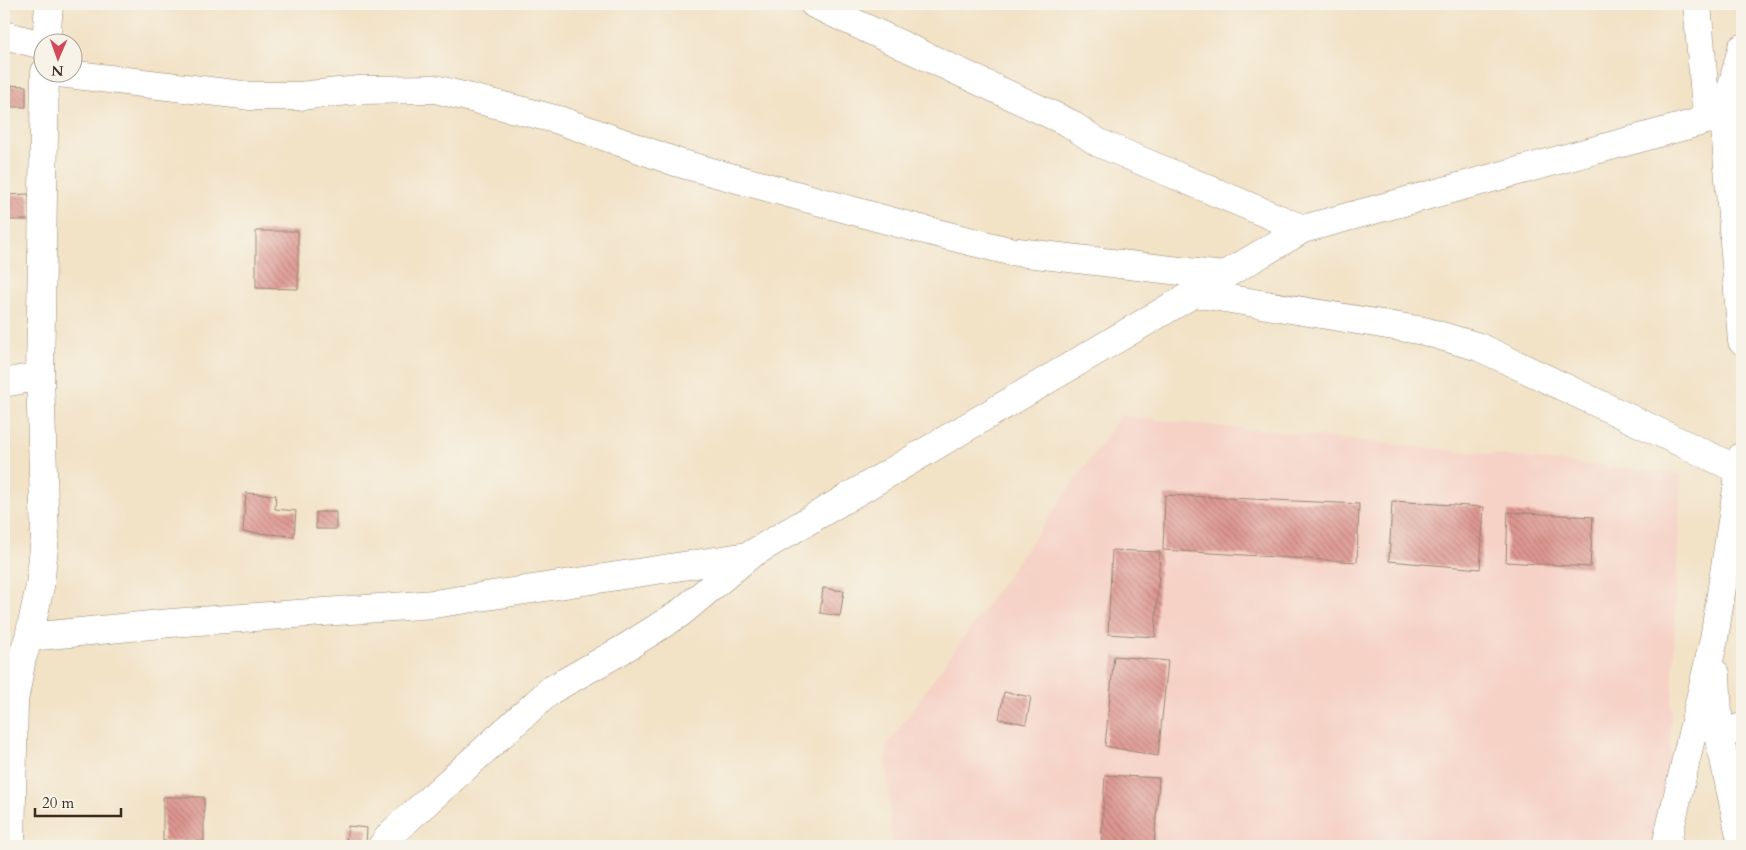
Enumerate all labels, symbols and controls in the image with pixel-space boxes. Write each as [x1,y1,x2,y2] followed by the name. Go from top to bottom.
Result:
[32,32,82,82] north arrow
[51,61,64,80] text: N
[35,785,121,817] scale bar
[42,793,74,813] text: 20 m

